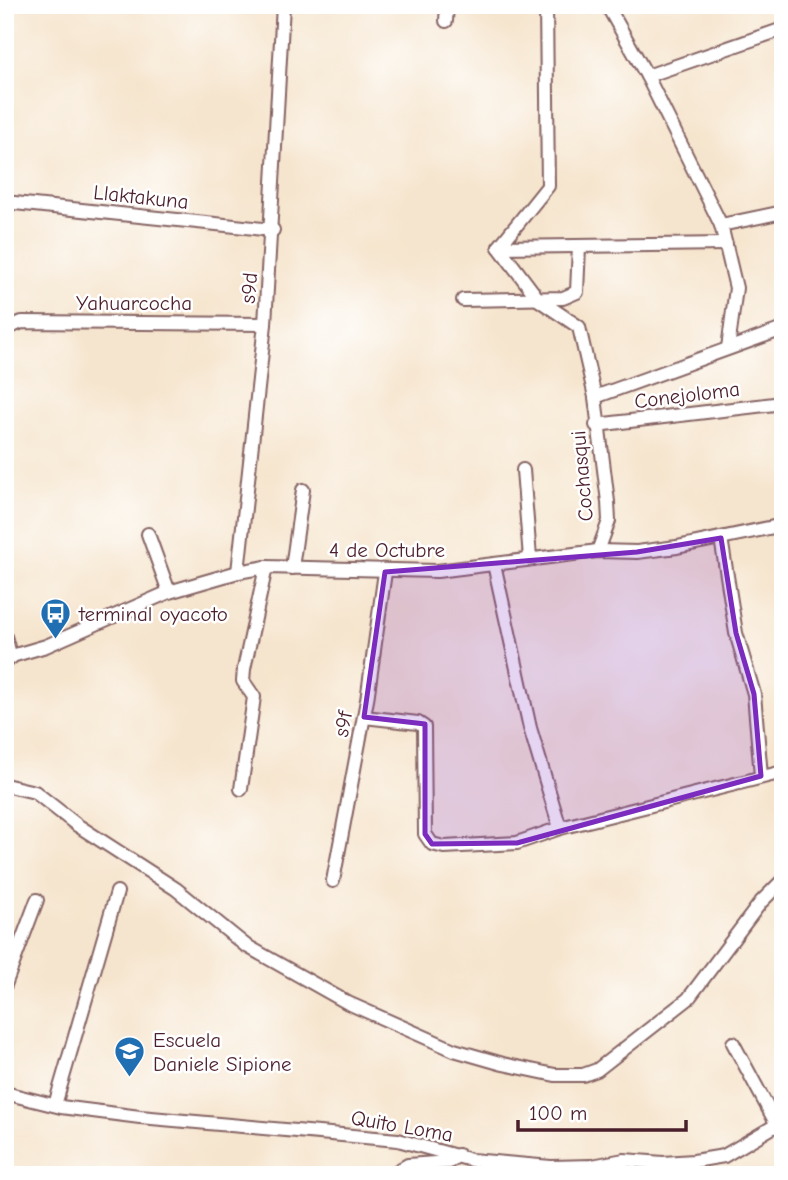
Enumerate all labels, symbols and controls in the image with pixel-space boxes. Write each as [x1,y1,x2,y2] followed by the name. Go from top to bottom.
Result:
[92,180,190,214] street label: Llaktakuna
[236,271,262,305] street label: s9d
[76,291,192,315] street label: Yahuarcocha
[633,377,741,413] street label: Conejoloma
[566,430,598,522] street label: Cochasqui
[329,538,445,562] street label: 4 de Octubre
[39,597,73,641] bus stop icon: terminal oyacoto
[78,602,228,626] place label: terminal oyacoto
[329,708,357,739] street label: s9f
[153,1028,292,1076] place label: Escuela Daniele Sipione
[113,1035,147,1079] school or university icon: Escuela Daniele Sipione
[518,1089,686,1133] scale bar
[529,1101,587,1125] text: 100 m
[349,1105,455,1147] street label: Quito Loma

